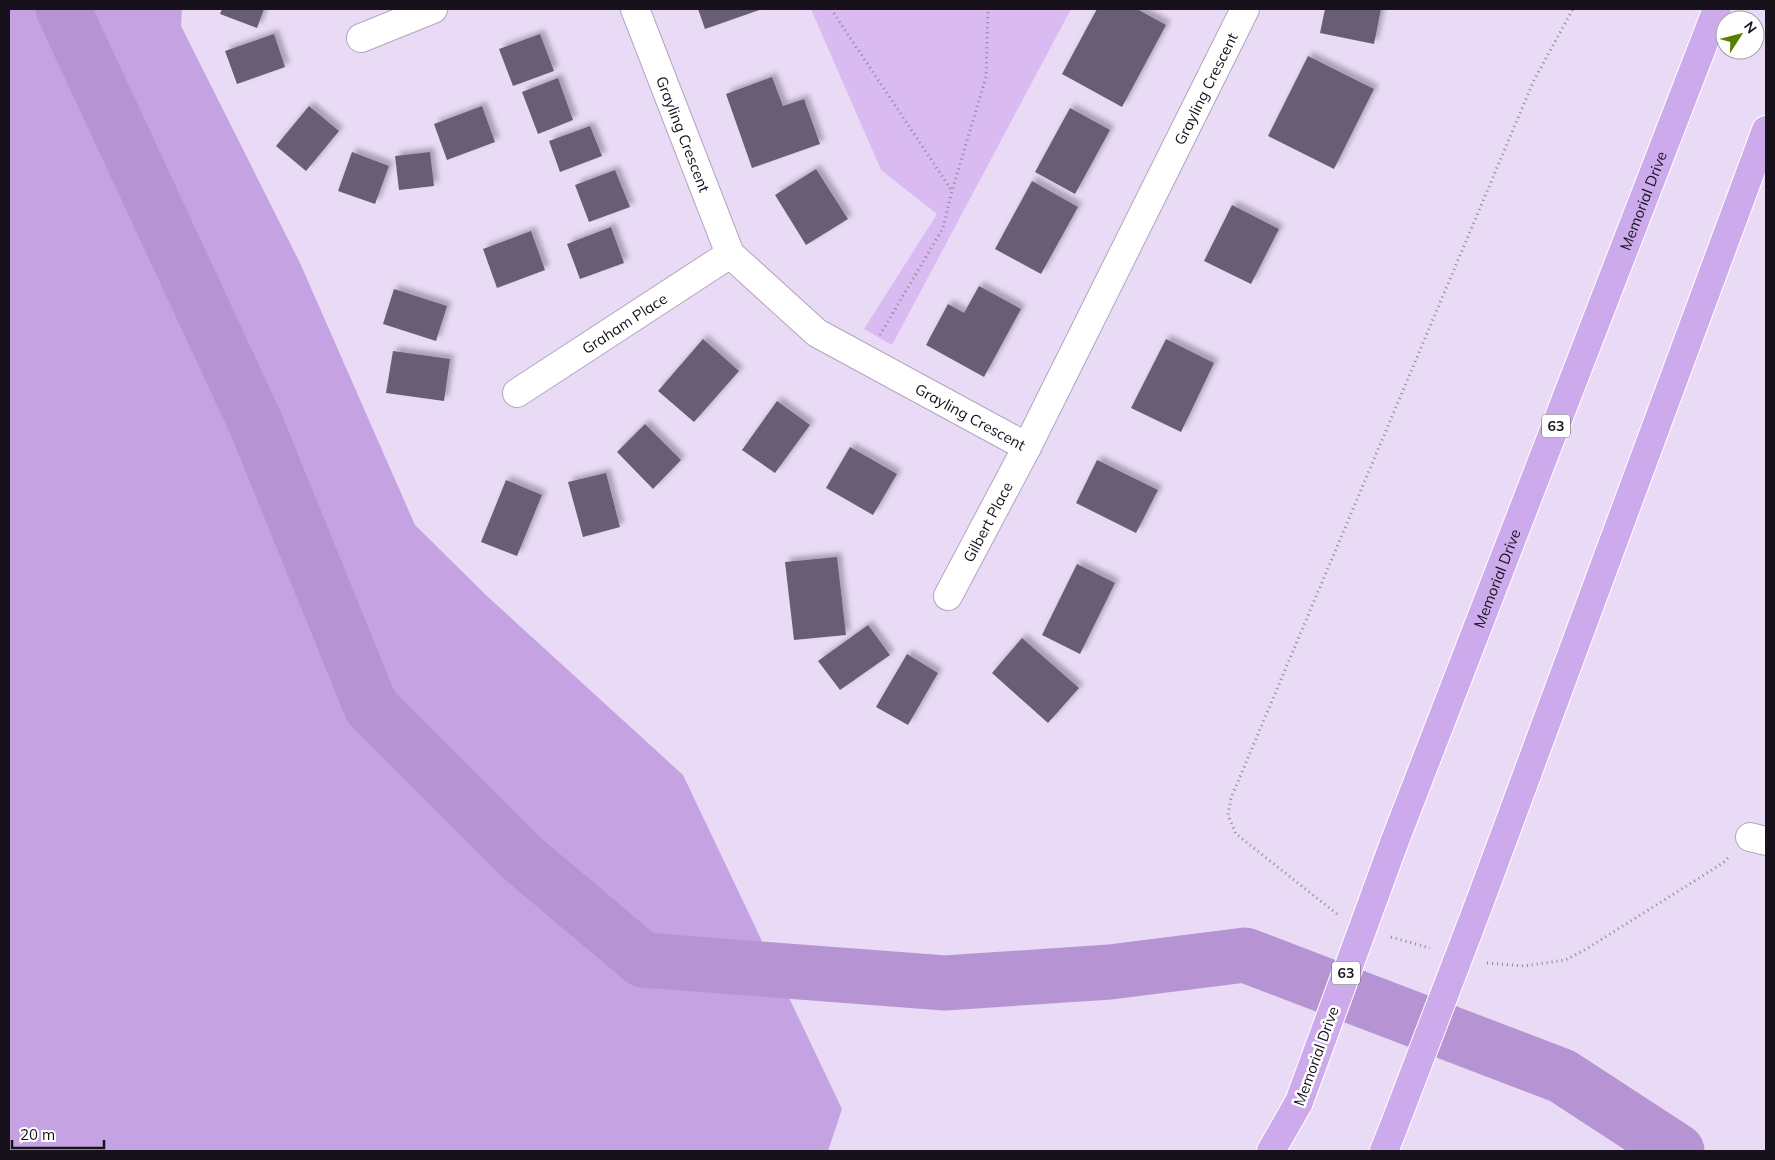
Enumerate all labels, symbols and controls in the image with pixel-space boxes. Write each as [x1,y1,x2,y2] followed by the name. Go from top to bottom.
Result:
[1715,10,1765,60] north arrow
[1740,18,1761,37] text: N
[1169,29,1241,148] street label: Grayling Crescent
[652,73,715,195] street label: Grayling Crescent
[1615,148,1671,253] street label: Memorial Drive
[578,288,670,358] street label: Graham Place
[912,379,1029,454] street label: Grayling Crescent
[1542,414,1570,438] road number: 63
[958,478,1016,565] street label: Gilbert Place
[1469,526,1524,630] street label: Memorial Drive
[1332,961,1360,984] road number: 63
[1289,1004,1343,1108] street label: Memorial Drive
[12,1118,105,1150] scale bar
[20,1125,55,1144] text: 20 m

